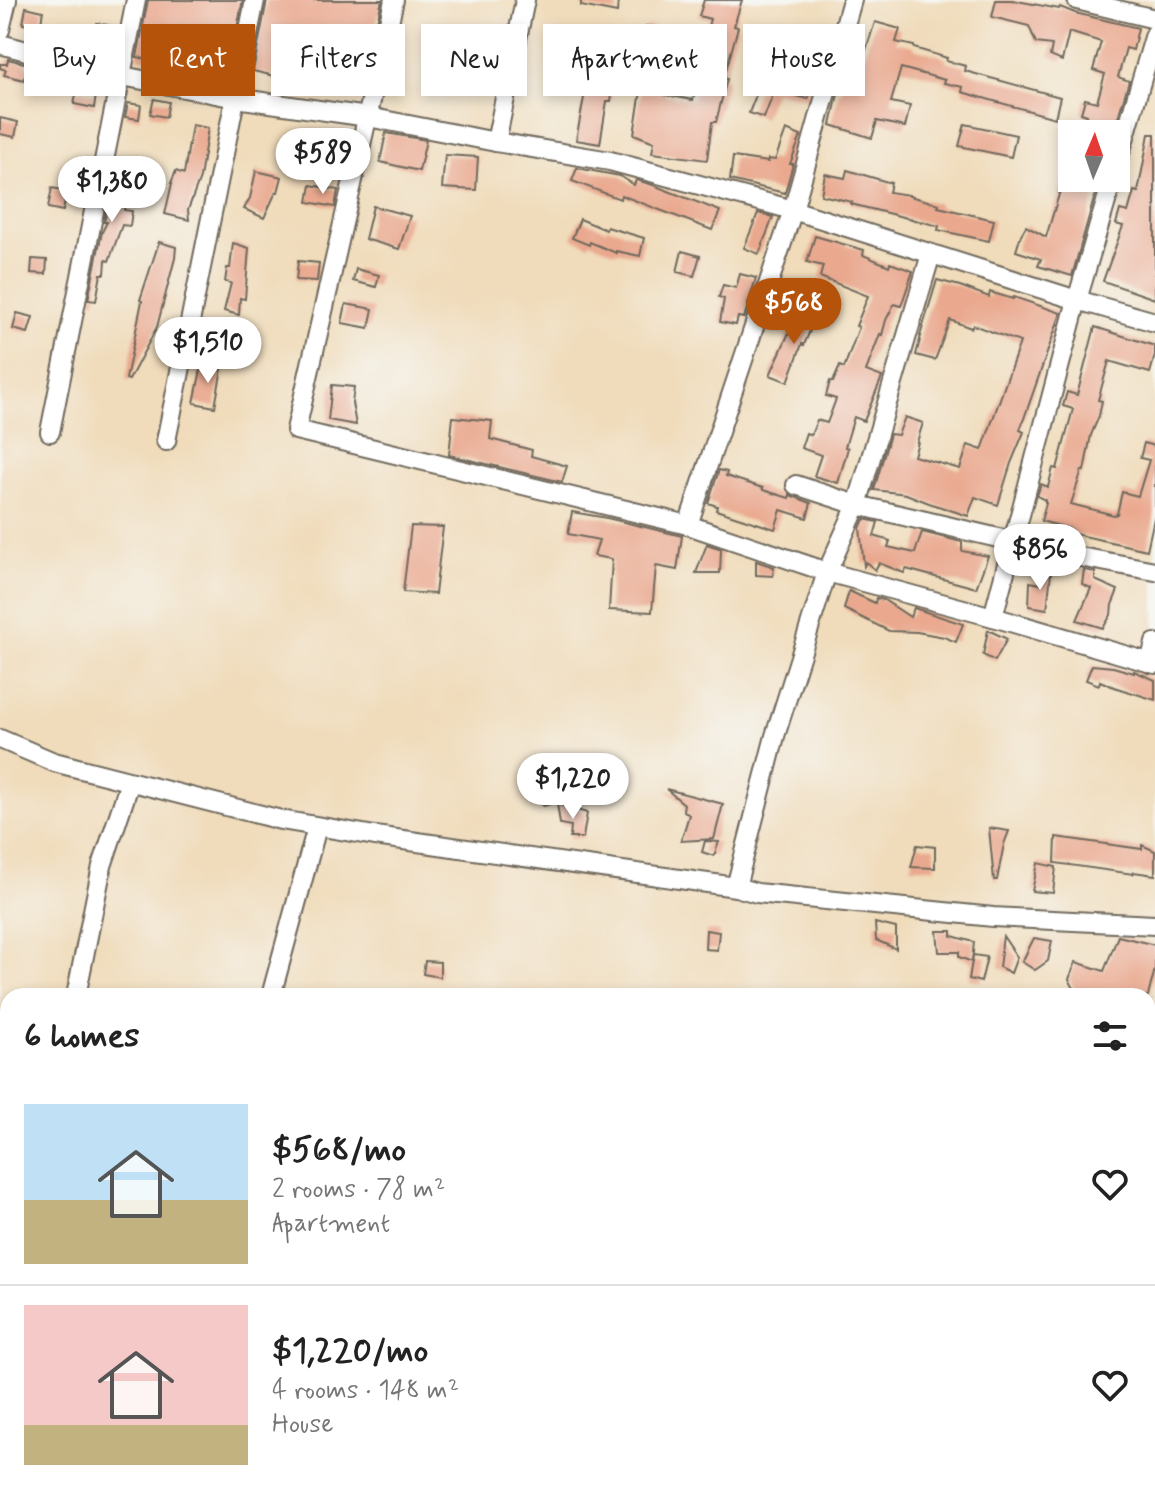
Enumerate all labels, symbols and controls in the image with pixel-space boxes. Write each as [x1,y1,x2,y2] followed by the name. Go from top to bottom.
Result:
[24,24,125,96] chip: Buy
[141,24,255,96] chip: Rent
[271,24,405,96] chip: Filters
[421,24,527,96] chip: New
[543,24,727,96] chip: Apartment
[743,24,865,96] chip: House
[1058,120,1130,192] north arrow
[1058,120,1130,192] map controls
[276,128,370,196] pin: $589
[294,137,352,171] text: $589
[47,156,177,224] pin: $1,380
[76,165,148,199] text: $1,380
[747,278,841,346] pin: $568
[764,287,824,321] text: $568
[143,317,273,385] pin: $1,510
[172,326,244,360] text: $1,510
[993,524,1087,592] pin: $856
[1012,533,1068,567] text: $856
[508,753,638,821] pin: $1,220
[535,762,611,796] text: $1,220
[24,1014,139,1059] text: 6 homes
[1088,1014,1132,1058] icon: filters
[272,1128,406,1173] text: $568/mo
[88,1136,184,1232] icon: home
[1088,1162,1132,1206] icon: heart
[272,1173,445,1207] text: 2 rooms · 78 m²
[272,1207,390,1241] text: Apartment
[272,1329,428,1374] text: $1,220/mo
[88,1337,184,1433] icon: home
[1088,1363,1132,1407] icon: heart
[272,1374,459,1408] text: 4 rooms · 148 m²
[272,1408,333,1442] text: House

